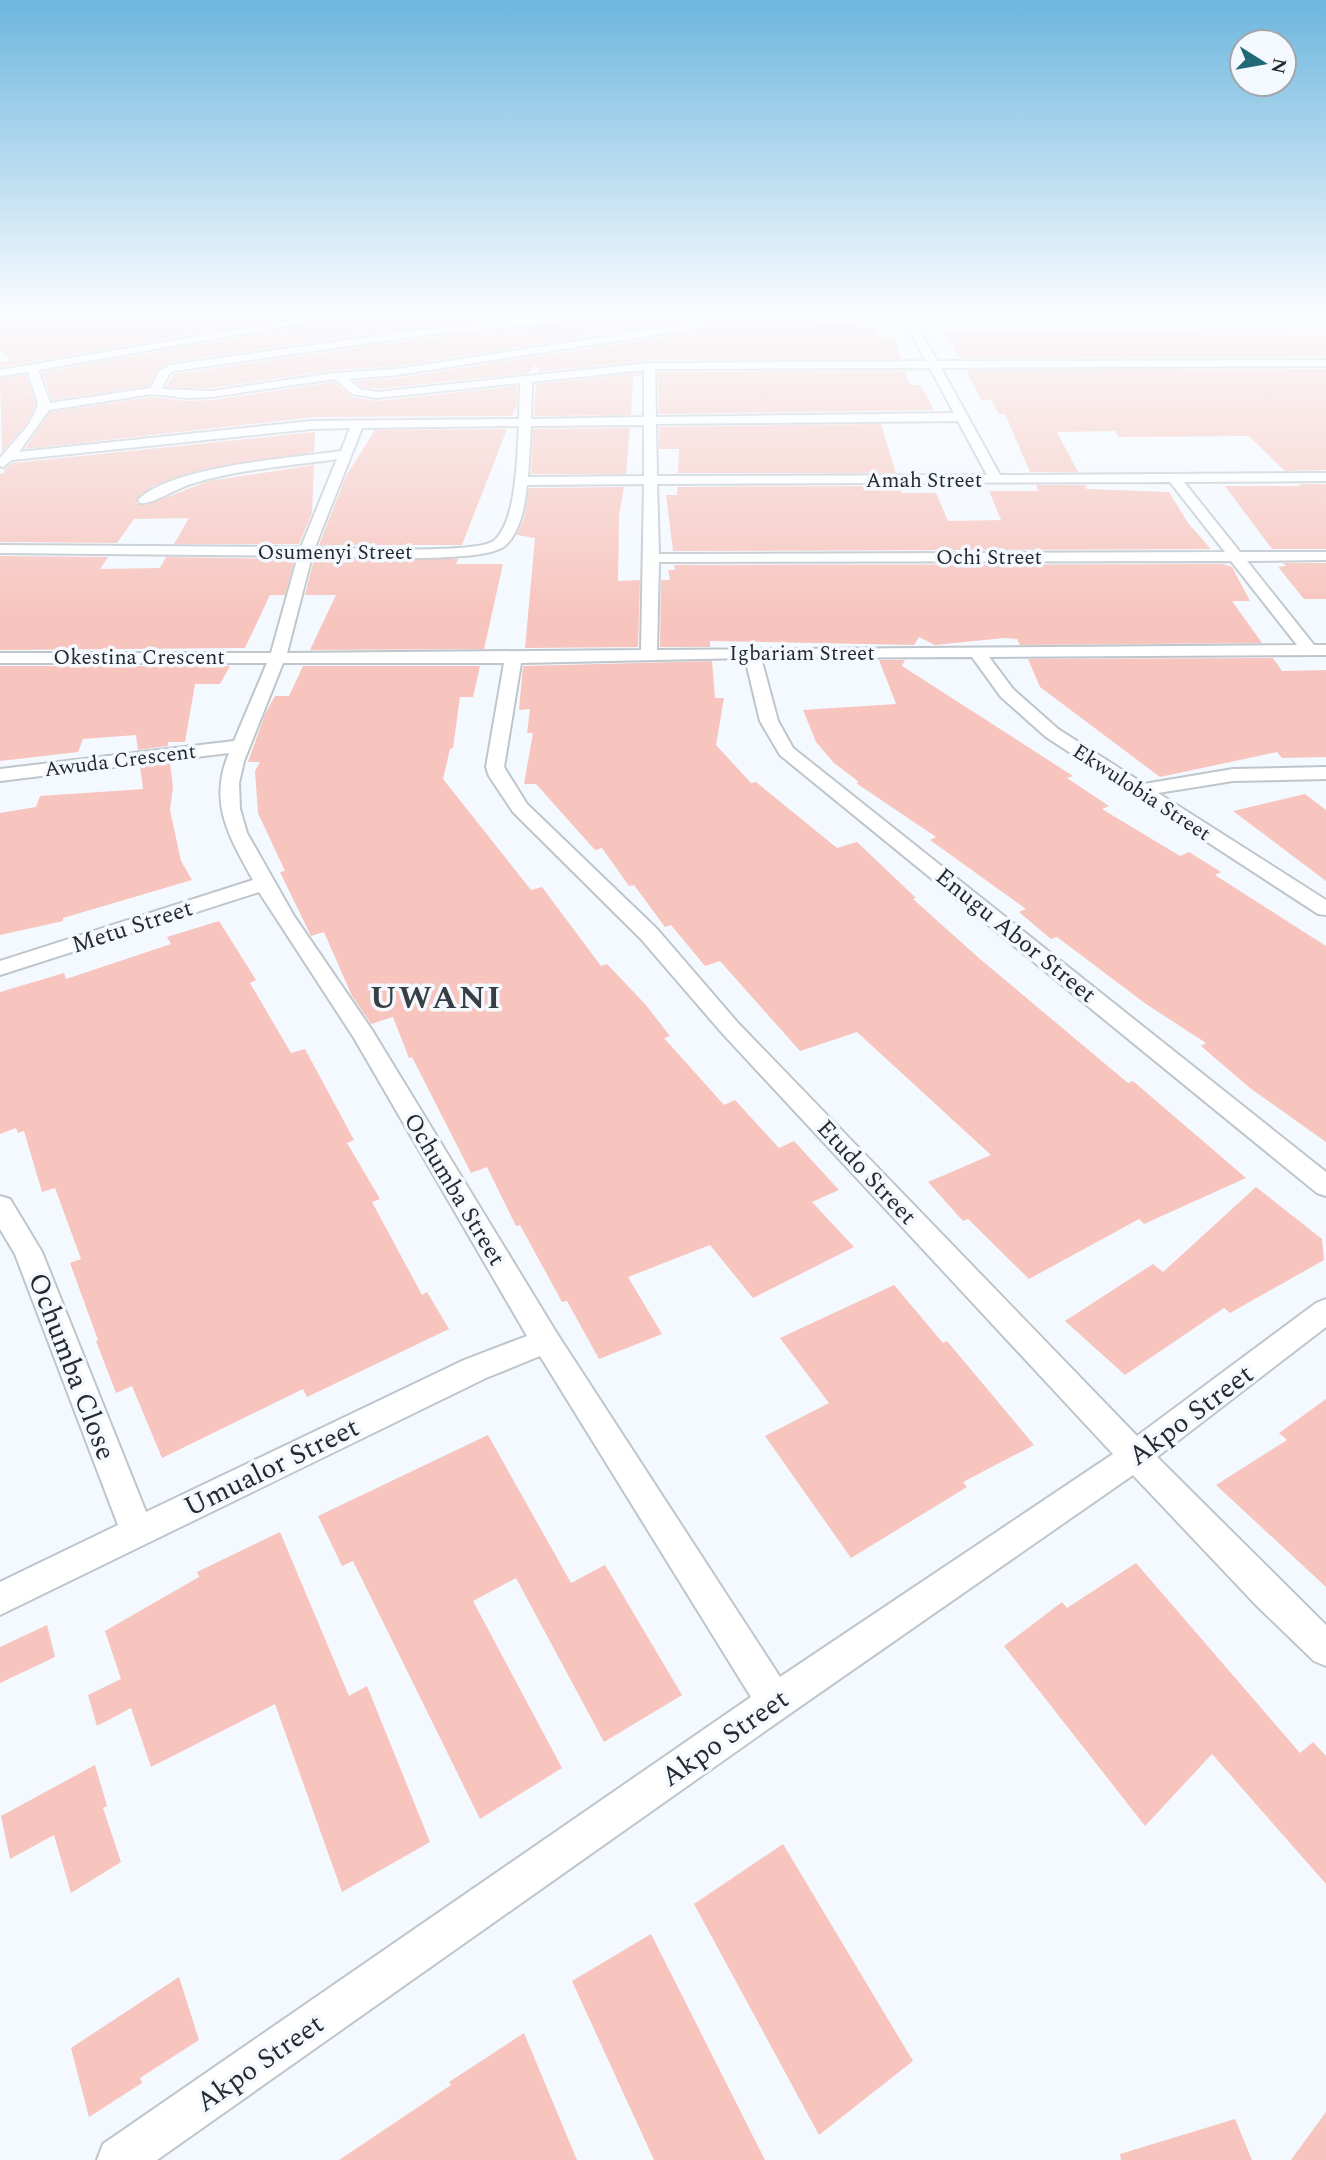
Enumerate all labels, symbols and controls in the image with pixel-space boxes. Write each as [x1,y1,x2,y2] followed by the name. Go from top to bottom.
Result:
[1228,28,1298,98] north arrow
[1263,56,1294,76] text: N
[866,465,982,497] street label: Amah Street
[257,537,413,569] street label: Osumenyi Street
[936,542,1042,574] street label: Ochi Street
[729,638,875,670] street label: Igbariam Street
[53,642,225,674] street label: Okestina Crescent
[43,736,198,786] street label: Awuda Crescent
[1066,736,1217,850] street label: Ekwulobia Street
[927,859,1104,1012] street label: Enugu Abor Street
[67,890,198,963] street label: Metu Street
[370,974,502,1023] district label: UWANI
[394,1106,514,1273] street label: Ochumba Street
[808,1112,925,1234] street label: Etudo Street
[16,1267,127,1467] street label: Ochumba Close
[1119,1353,1263,1477] street label: Akpo Street
[177,1406,367,1528] street label: Umualor Street
[652,1678,798,1798] street label: Akpo Street
[187,2003,333,2123] street label: Akpo Street

